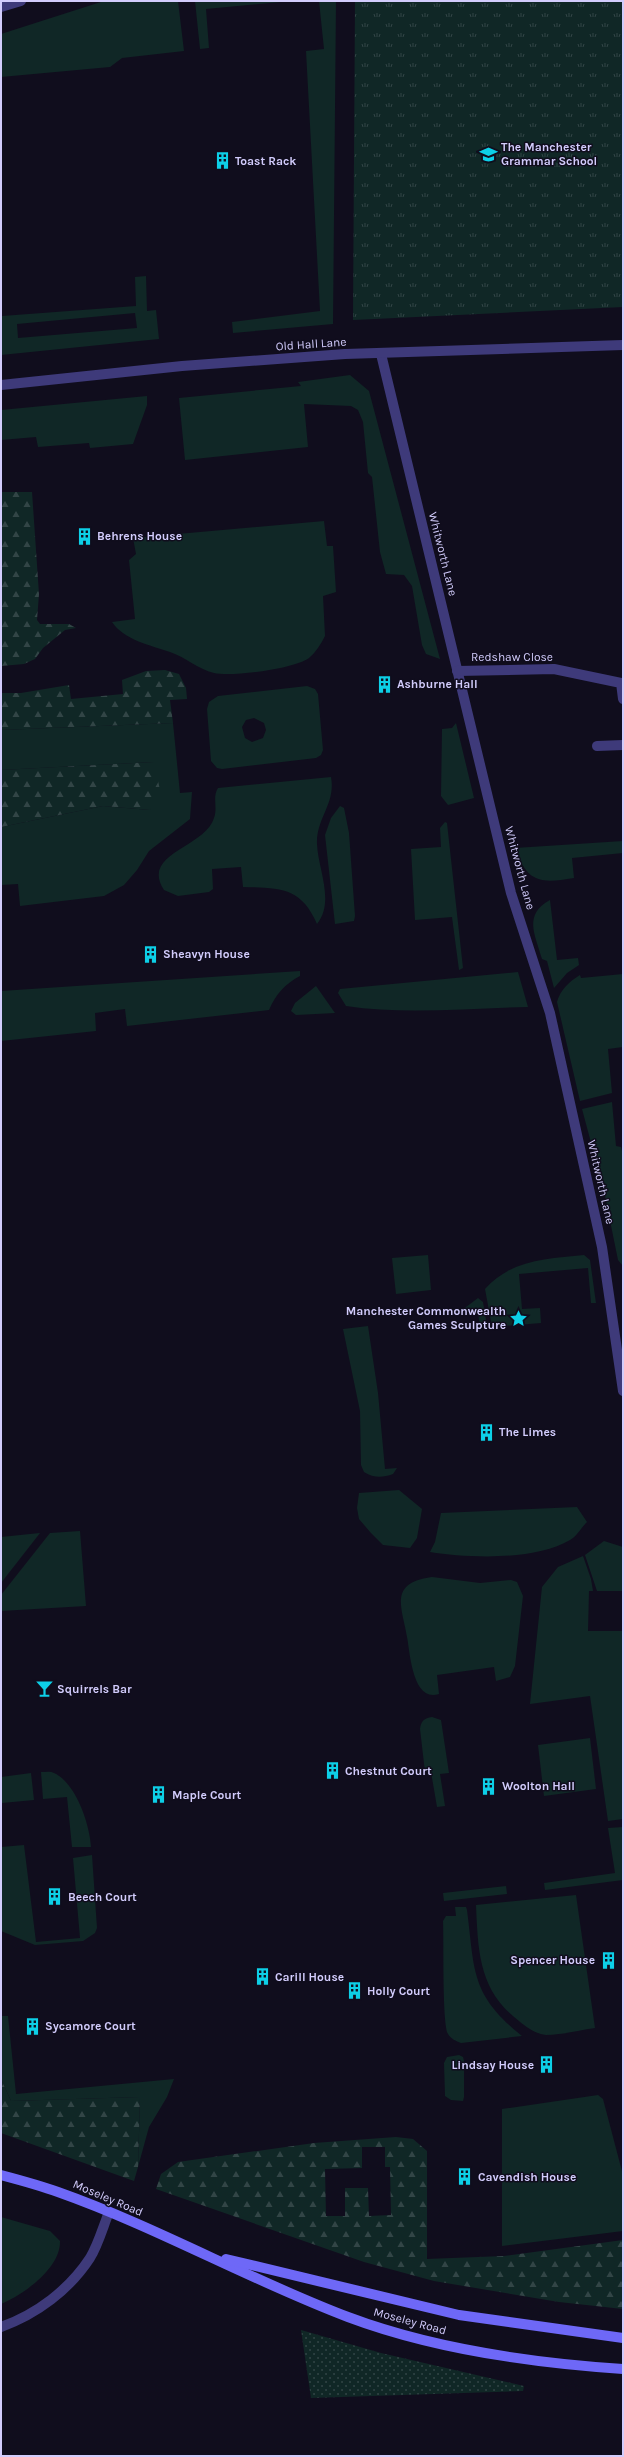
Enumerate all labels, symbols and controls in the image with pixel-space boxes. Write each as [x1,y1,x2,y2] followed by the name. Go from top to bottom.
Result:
[501,140,597,168] place label: The Manchester Grammar School
[478,144,498,164] school or university icon: The Manchester Grammar School
[212,151,232,171] building icon: Toast Rack
[235,154,296,168] place label: Toast Rack
[275,335,347,353] street label: Old Hall Lane
[426,511,460,597] street label: Whitworth Lane
[74,526,94,546] building icon: Behrens House
[97,529,182,543] place label: Behrens House
[471,650,553,664] street label: Redshaw Close
[374,674,394,694] building icon: Ashburne Hall
[397,677,478,691] place label: Ashburne Hall
[502,825,538,911] street label: Whitworth Lane
[140,944,160,964] building icon: Sheavyn House
[163,947,250,961] place label: Sheavyn House
[585,1139,617,1225] street label: Whitworth Lane
[346,1304,506,1332] place label: Manchester Commonwealth Games Sculpture
[509,1308,529,1328] place icon: Manchester Commonwealth Games Sculpture
[476,1422,496,1442] building icon: The Limes
[499,1425,556,1439] place label: The Limes
[34,1679,54,1699] bar icon: Squirrels Bar
[57,1682,132,1696] place label: Squirrels Bar
[322,1761,342,1781] building icon: Chestnut Court
[345,1764,432,1778] place label: Chestnut Court
[479,1776,499,1796] building icon: Woolton Hall
[502,1779,575,1793] place label: Woolton Hall
[149,1785,169,1805] building icon: Maple Court
[172,1788,242,1802] place label: Maple Court
[45,1887,65,1907] building icon: Beech Court
[68,1890,137,1904] place label: Beech Court
[598,1950,618,1970] building icon: Spencer House
[510,1953,595,1967] place label: Spencer House
[252,1967,272,1987] building icon: Carill House
[275,1970,344,1984] place label: Carill House
[344,1981,364,2001] building icon: Holly Court
[367,1984,430,1998] place label: Holly Court
[22,2016,42,2036] building icon: Sycamore Court
[45,2019,136,2033] place label: Sycamore Court
[537,2055,557,2075] building icon: Lindsay House
[451,2058,534,2072] place label: Lindsay House
[455,2167,475,2187] building icon: Cavendish House
[478,2170,576,2184] place label: Cavendish House
[71,2177,145,2219] street label: Moseley Road
[372,2305,448,2337] street label: Moseley Road

